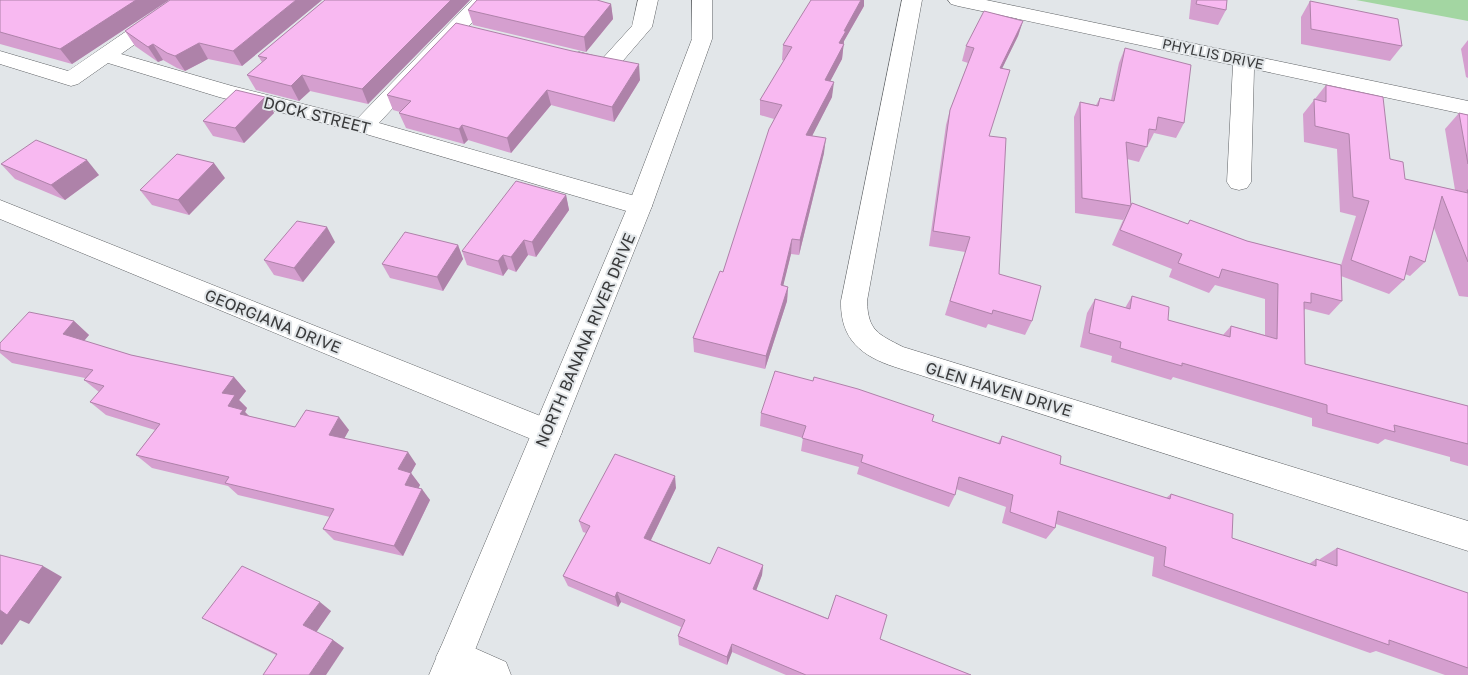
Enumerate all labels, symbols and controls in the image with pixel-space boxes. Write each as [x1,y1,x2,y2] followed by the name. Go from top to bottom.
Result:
[1161,34,1265,73] street label: PHYLLIS DRIVE
[261,92,373,138] street label: DOCK STREET
[531,230,639,450] street label: NORTH BANANA RIVER DRIVE
[202,285,344,357] street label: GEORGIANA DRIVE
[923,357,1075,421] street label: GLEN HAVEN DRIVE

